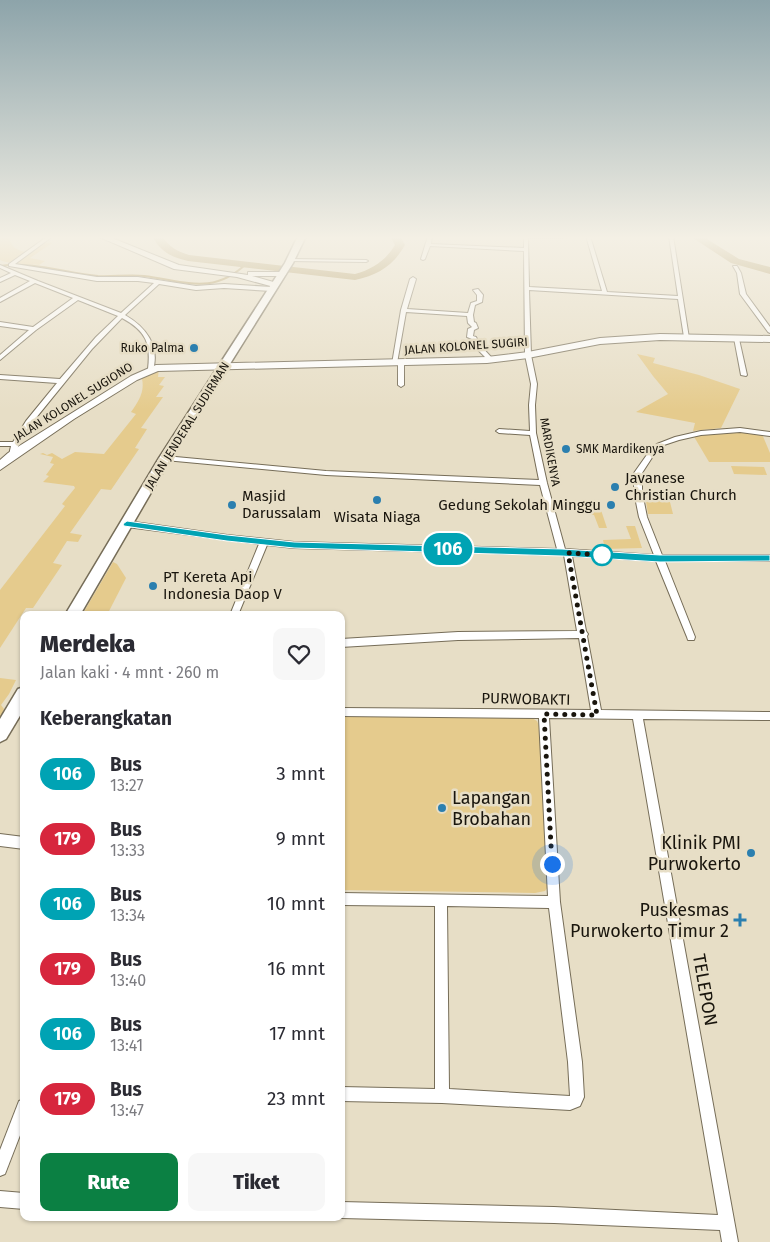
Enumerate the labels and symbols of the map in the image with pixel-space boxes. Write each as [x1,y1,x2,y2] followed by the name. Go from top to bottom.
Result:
[404,335,528,357] street label: JALAN KOLONEL SUGIRI
[120,341,184,355] place label: Ruko Palma
[188,342,200,354] marker: Ruko Palma
[11,360,135,444] street label: JALAN KOLONEL SUGIONO
[142,360,232,492] street label: JALAN JENDERAL SUDIRMAN
[537,417,563,487] street label: MARDIKENYA
[576,442,664,456] place label: SMK Mardikenya
[560,443,572,455] marker: SMK Mardikenya
[625,469,737,504] place label: Javanese Christian Church
[609,481,621,493] marker: Javanese Christian Church
[242,487,321,522] place label: Masjid Darussalam
[371,494,383,506] marker: Wisata Niaga
[438,496,601,514] place label: Gedung Sekolah Minggu
[226,499,238,511] marker: Masjid Darussalam
[605,499,617,511] marker: Gedung Sekolah Minggu
[333,508,421,526] place label: Wisata Niaga
[419,533,477,565] line badge: 106
[591,544,613,566] unlabelled marker
[163,568,283,603] place label: PT Kereta Api Indonesia Daop V
[147,580,159,592] marker: PT Kereta Api Indonesia Daop V
[481,689,571,709] street label: PURWOBAKTI
[452,787,531,830] place label: Lapangan Brobahan
[436,802,448,814] marker: Lapangan Brobahan
[648,832,741,875] place label: Klinik PMI Purwokerto
[745,847,757,859] marker: Klinik PMI Purwokerto
[540,852,565,877] your location
[570,899,729,942] place label: Puskesmas Purwokerto Timur 2
[733,913,747,927] marker: Puskesmas Purwokerto Timur 2
[688,952,722,1028] street label: TELEPON

